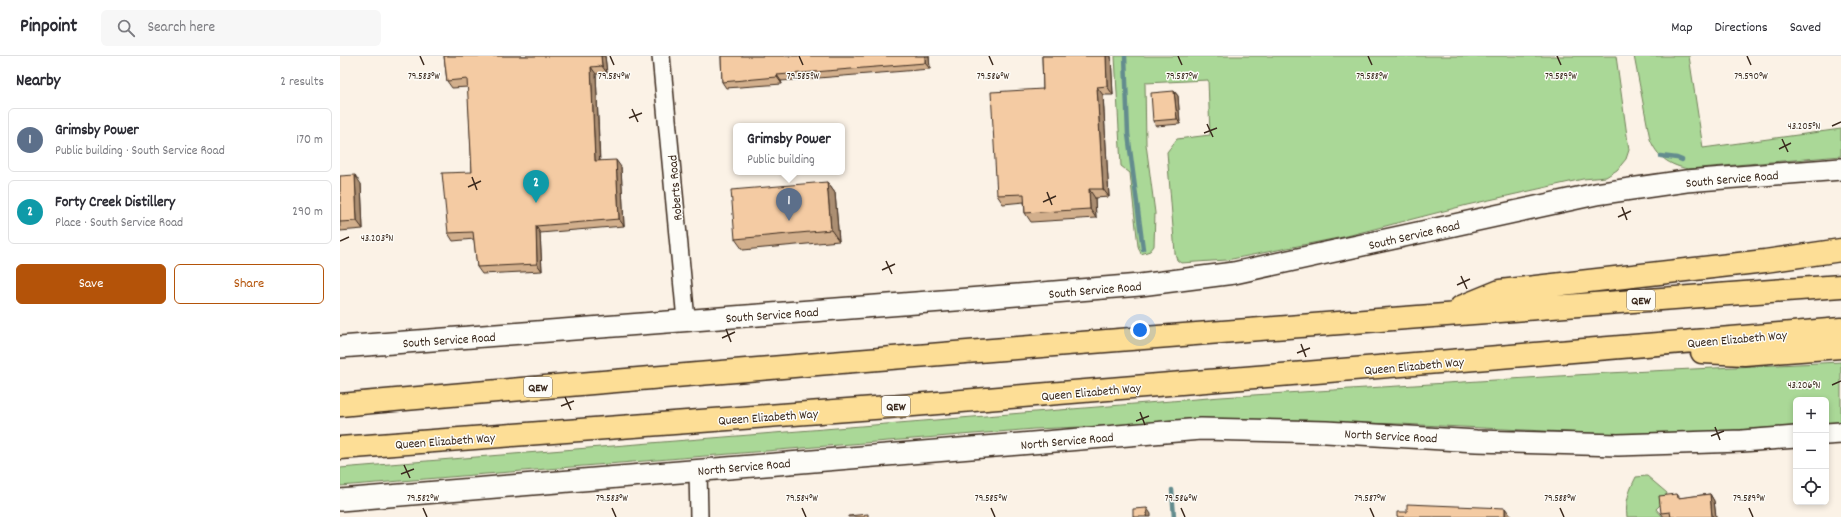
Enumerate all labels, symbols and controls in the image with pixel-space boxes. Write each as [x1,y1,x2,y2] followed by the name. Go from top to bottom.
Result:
[101,10,381,46] search box
[20,14,77,41] text: Pinpoint
[115,17,137,39] icon: search
[147,17,215,39] text: Search here
[1671,18,1693,38] text: Map
[1715,18,1768,38] text: Directions
[1790,18,1821,38] text: Saved
[16,70,60,94] text: Nearby
[408,70,440,84] text: 79.583°W
[598,70,630,84] text: 79.584°W
[787,70,819,84] text: 79.585°W
[977,70,1010,84] text: 79.586°W
[1166,70,1198,84] text: 79.587°W
[1356,70,1388,84] text: 79.588°W
[1545,70,1577,84] text: 79.589°W
[1734,70,1768,84] text: 79.590°W
[280,73,324,92] text: 2 results
[55,120,139,142] text: Grimsby Power
[1788,120,1820,134] text: 43.205°N
[733,123,845,175] popup
[747,129,831,151] text: Grimsby Power
[29,131,31,150] text: 1
[296,131,323,150] text: 170 m
[55,142,225,161] text: Public building · South Service Road
[747,151,815,170] text: Public building
[664,154,689,221] street label: Roberts Road
[1685,167,1779,194] street label: South Service Road
[523,170,549,203] pin: 2
[776,188,802,221] pin: 1
[55,192,175,214] text: Forty Creek Distillery
[27,203,33,222] text: 2
[292,203,323,222] text: 290 m
[55,214,183,233] text: Place · South Service Road
[1367,217,1462,256] street label: South Service Road
[361,232,393,246] text: 43.203°N
[16,264,166,304] button: Save
[174,264,324,304] button: Share
[1048,278,1142,305] street label: South Service Road
[1627,290,1655,310] road number: QEW
[725,304,819,329] street label: South Service Road
[1130,320,1150,340] your location
[1687,327,1789,354] street label: Queen Elizabeth Way
[402,329,496,354] street label: South Service Road
[1364,354,1466,381] street label: Queen Elizabeth Way
[524,377,552,397] road number: QEW
[1787,379,1821,393] text: 43.206°N
[1041,380,1143,407] street label: Queen Elizabeth Way
[882,396,910,416] road number: QEW
[1793,397,1829,505] map controls
[1793,397,1829,433] button: +
[718,405,819,431] street label: Queen Elizabeth Way
[1344,426,1438,449] street label: North Service Road
[395,429,496,455] street label: Queen Elizabeth Way
[1020,429,1114,456] street label: North Service Road
[1793,433,1829,469] button: −
[697,455,791,482] street label: North Service Road
[1793,469,1829,505] button: locate
[407,492,439,506] text: 79.582°W
[596,492,628,506] text: 79.583°W
[786,492,818,506] text: 79.584°W
[975,492,1007,506] text: 79.585°W
[1165,492,1198,506] text: 79.586°W
[1354,492,1386,506] text: 79.587°W
[1544,492,1576,506] text: 79.588°W
[1733,492,1765,506] text: 79.589°W

